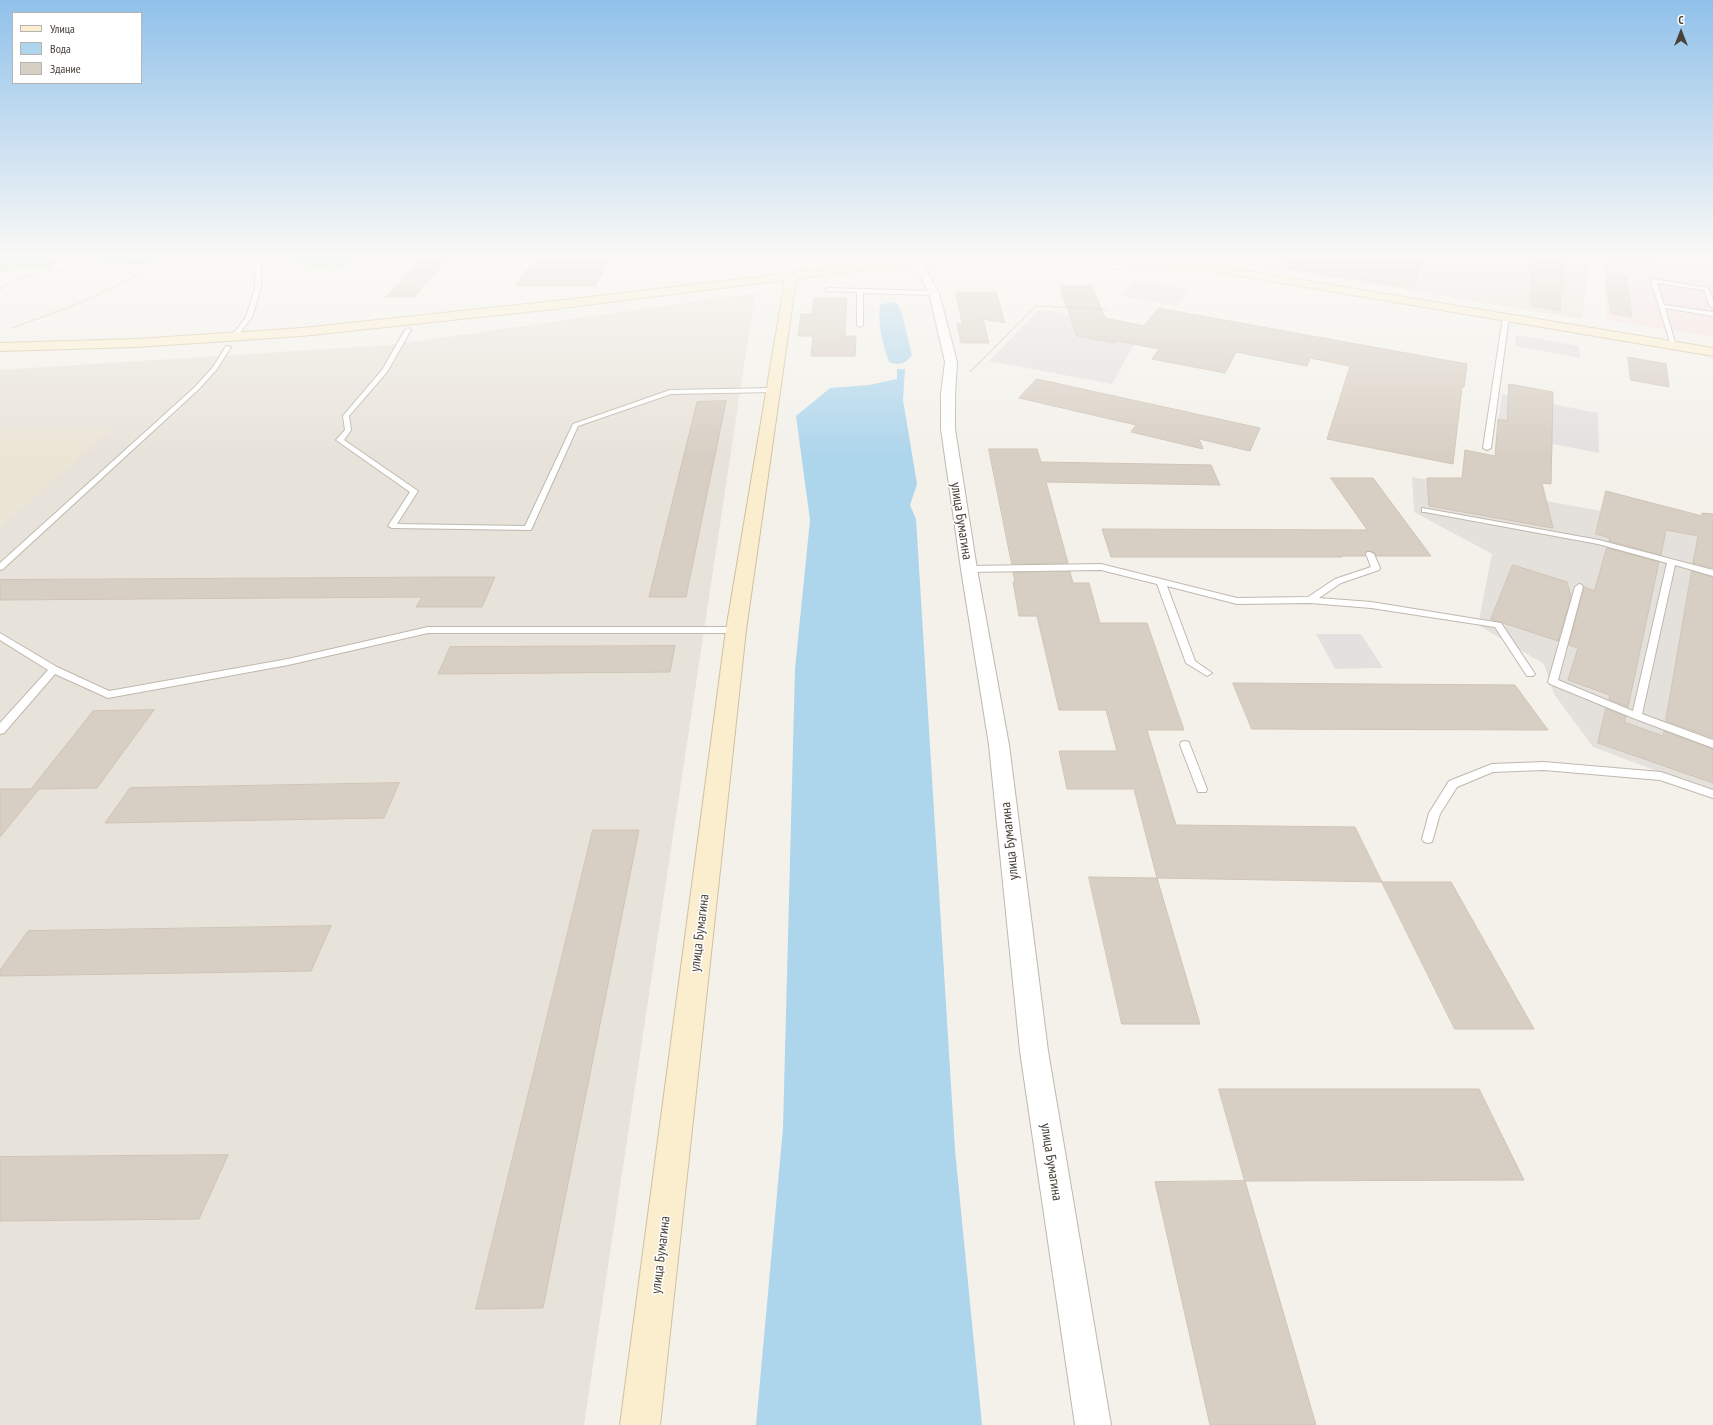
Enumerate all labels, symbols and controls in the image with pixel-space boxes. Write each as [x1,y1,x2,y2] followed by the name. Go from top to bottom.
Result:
[12,12,142,84] legend
[1661,12,1701,52] north arrow
[1678,13,1684,27] text: С
[50,21,75,36] text: Улица
[50,41,71,56] text: Вода
[50,61,81,76] text: Здание
[947,481,975,561] street label: улица Бумагина
[998,801,1022,881] street label: улица Бумагина
[687,893,713,973] street label: улица Бумагина
[1037,1122,1065,1202] street label: улица Бумагина
[648,1215,674,1295] street label: улица Бумагина

